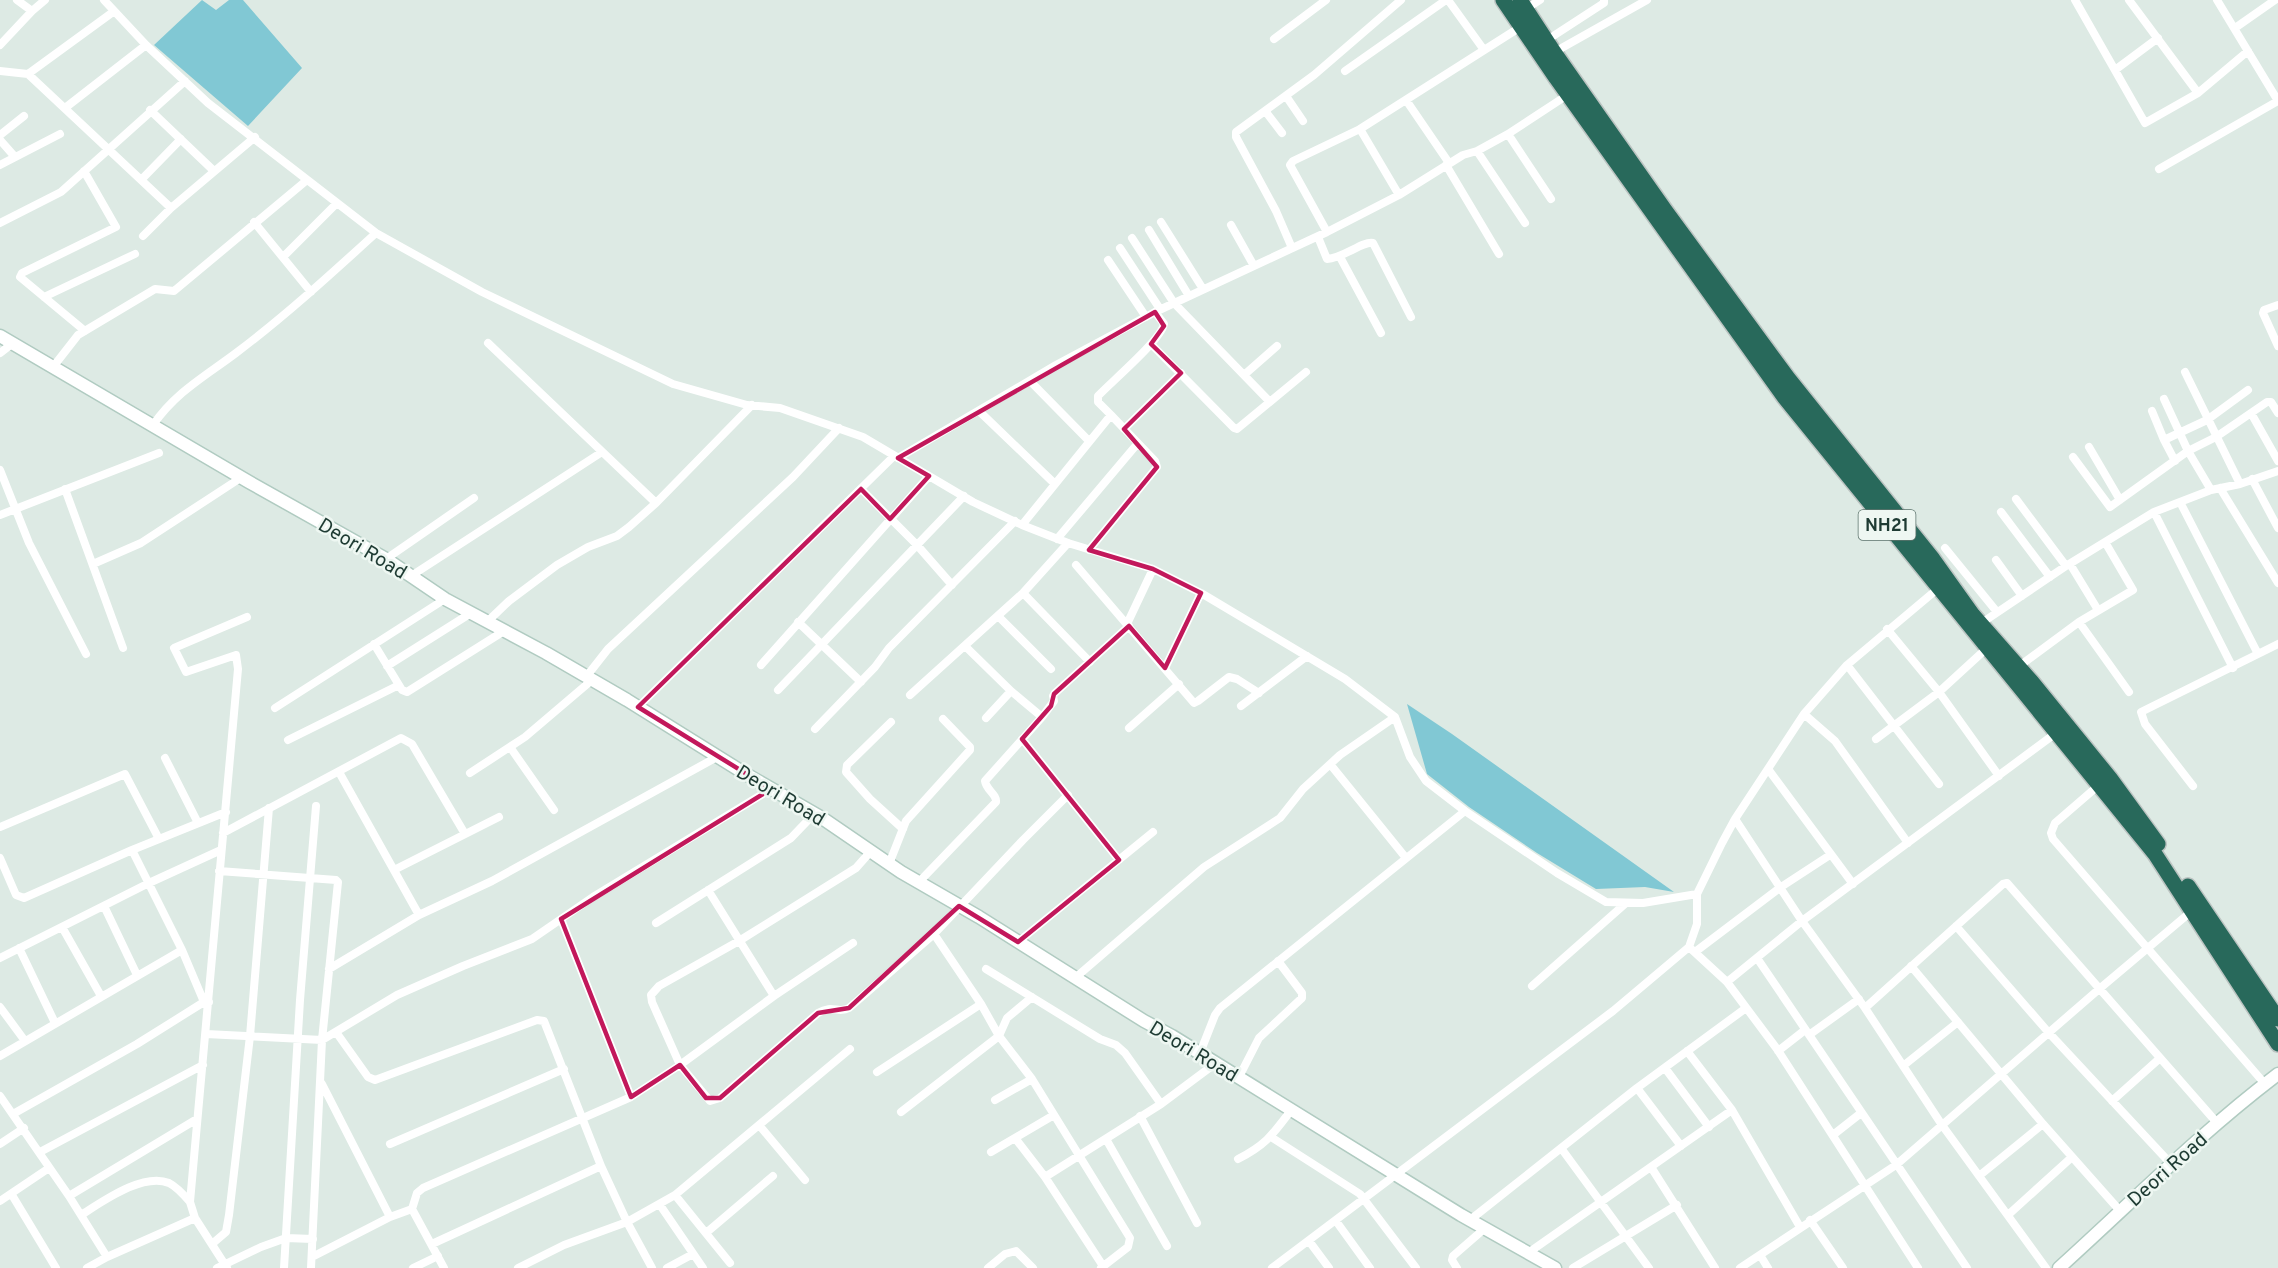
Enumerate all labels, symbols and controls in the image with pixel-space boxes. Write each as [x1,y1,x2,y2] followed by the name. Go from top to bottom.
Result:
[1858,510,1916,540] road number: NH21
[313,513,411,586] street label: Deori Road
[731,760,829,833] street label: Deori Road
[1144,1016,1242,1089] street label: Deori Road
[2123,1128,2214,1213] street label: Deori Road

